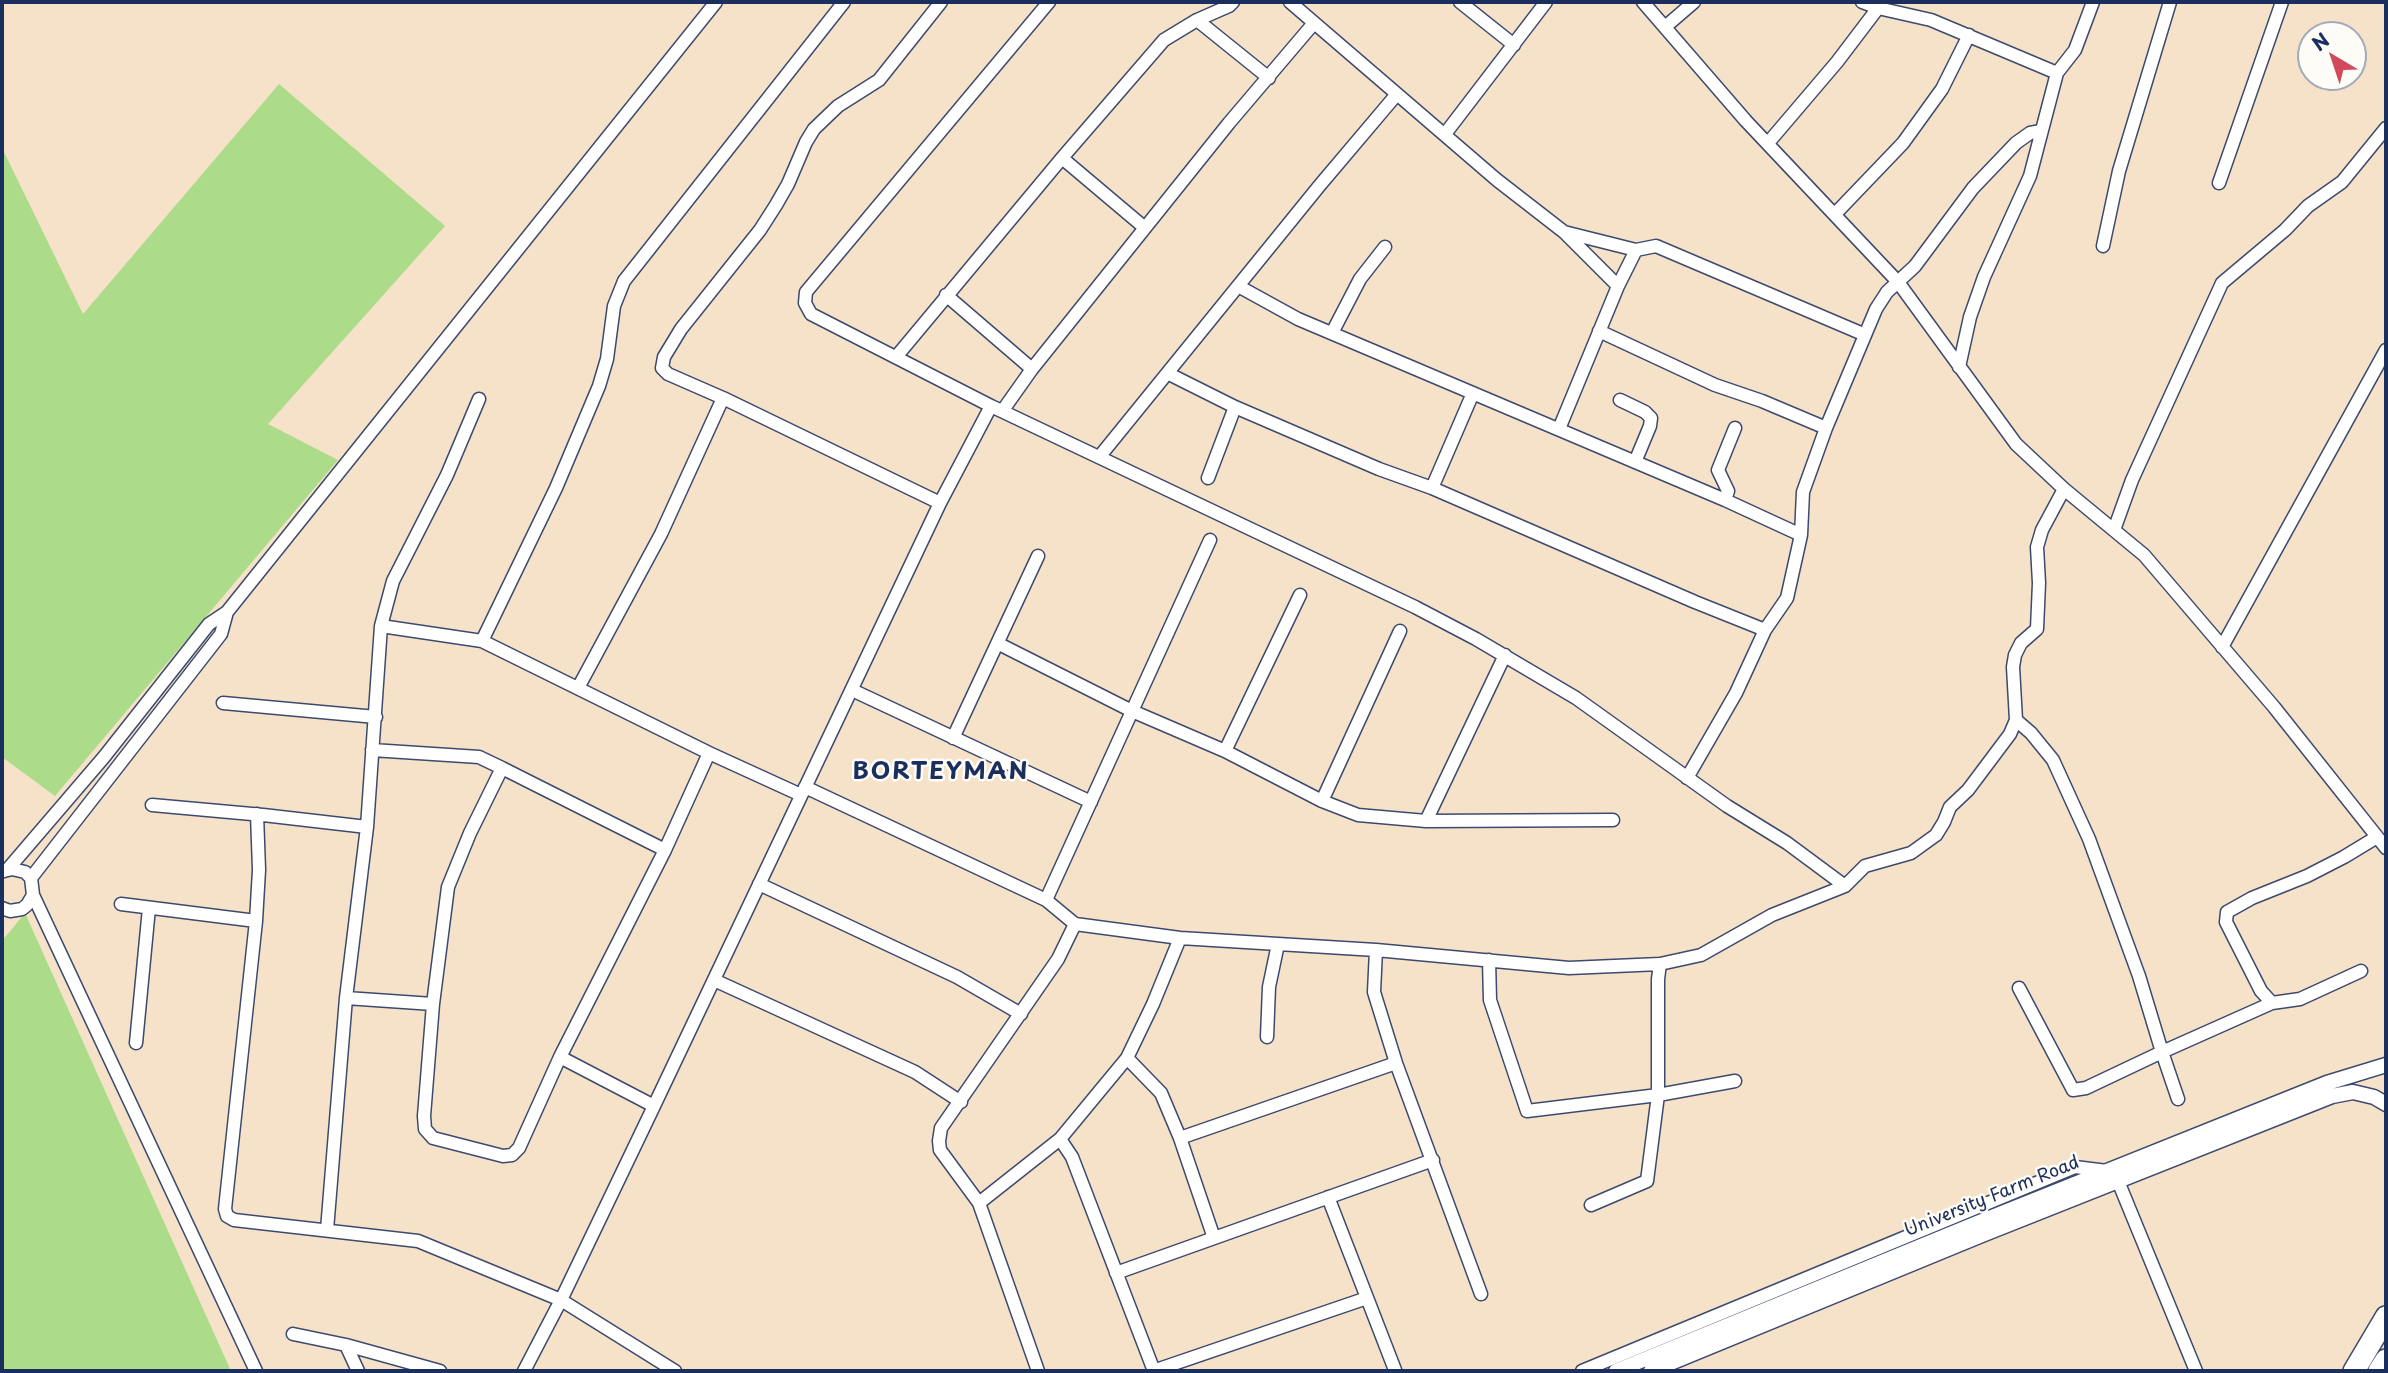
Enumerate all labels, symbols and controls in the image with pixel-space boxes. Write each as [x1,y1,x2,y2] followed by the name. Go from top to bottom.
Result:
[2297,21,2367,91] north arrow
[2305,26,2335,57] text: N
[855,758,1027,786] district label: BORTEYMAN
[1901,1152,2083,1242] street label: University Farm Road

